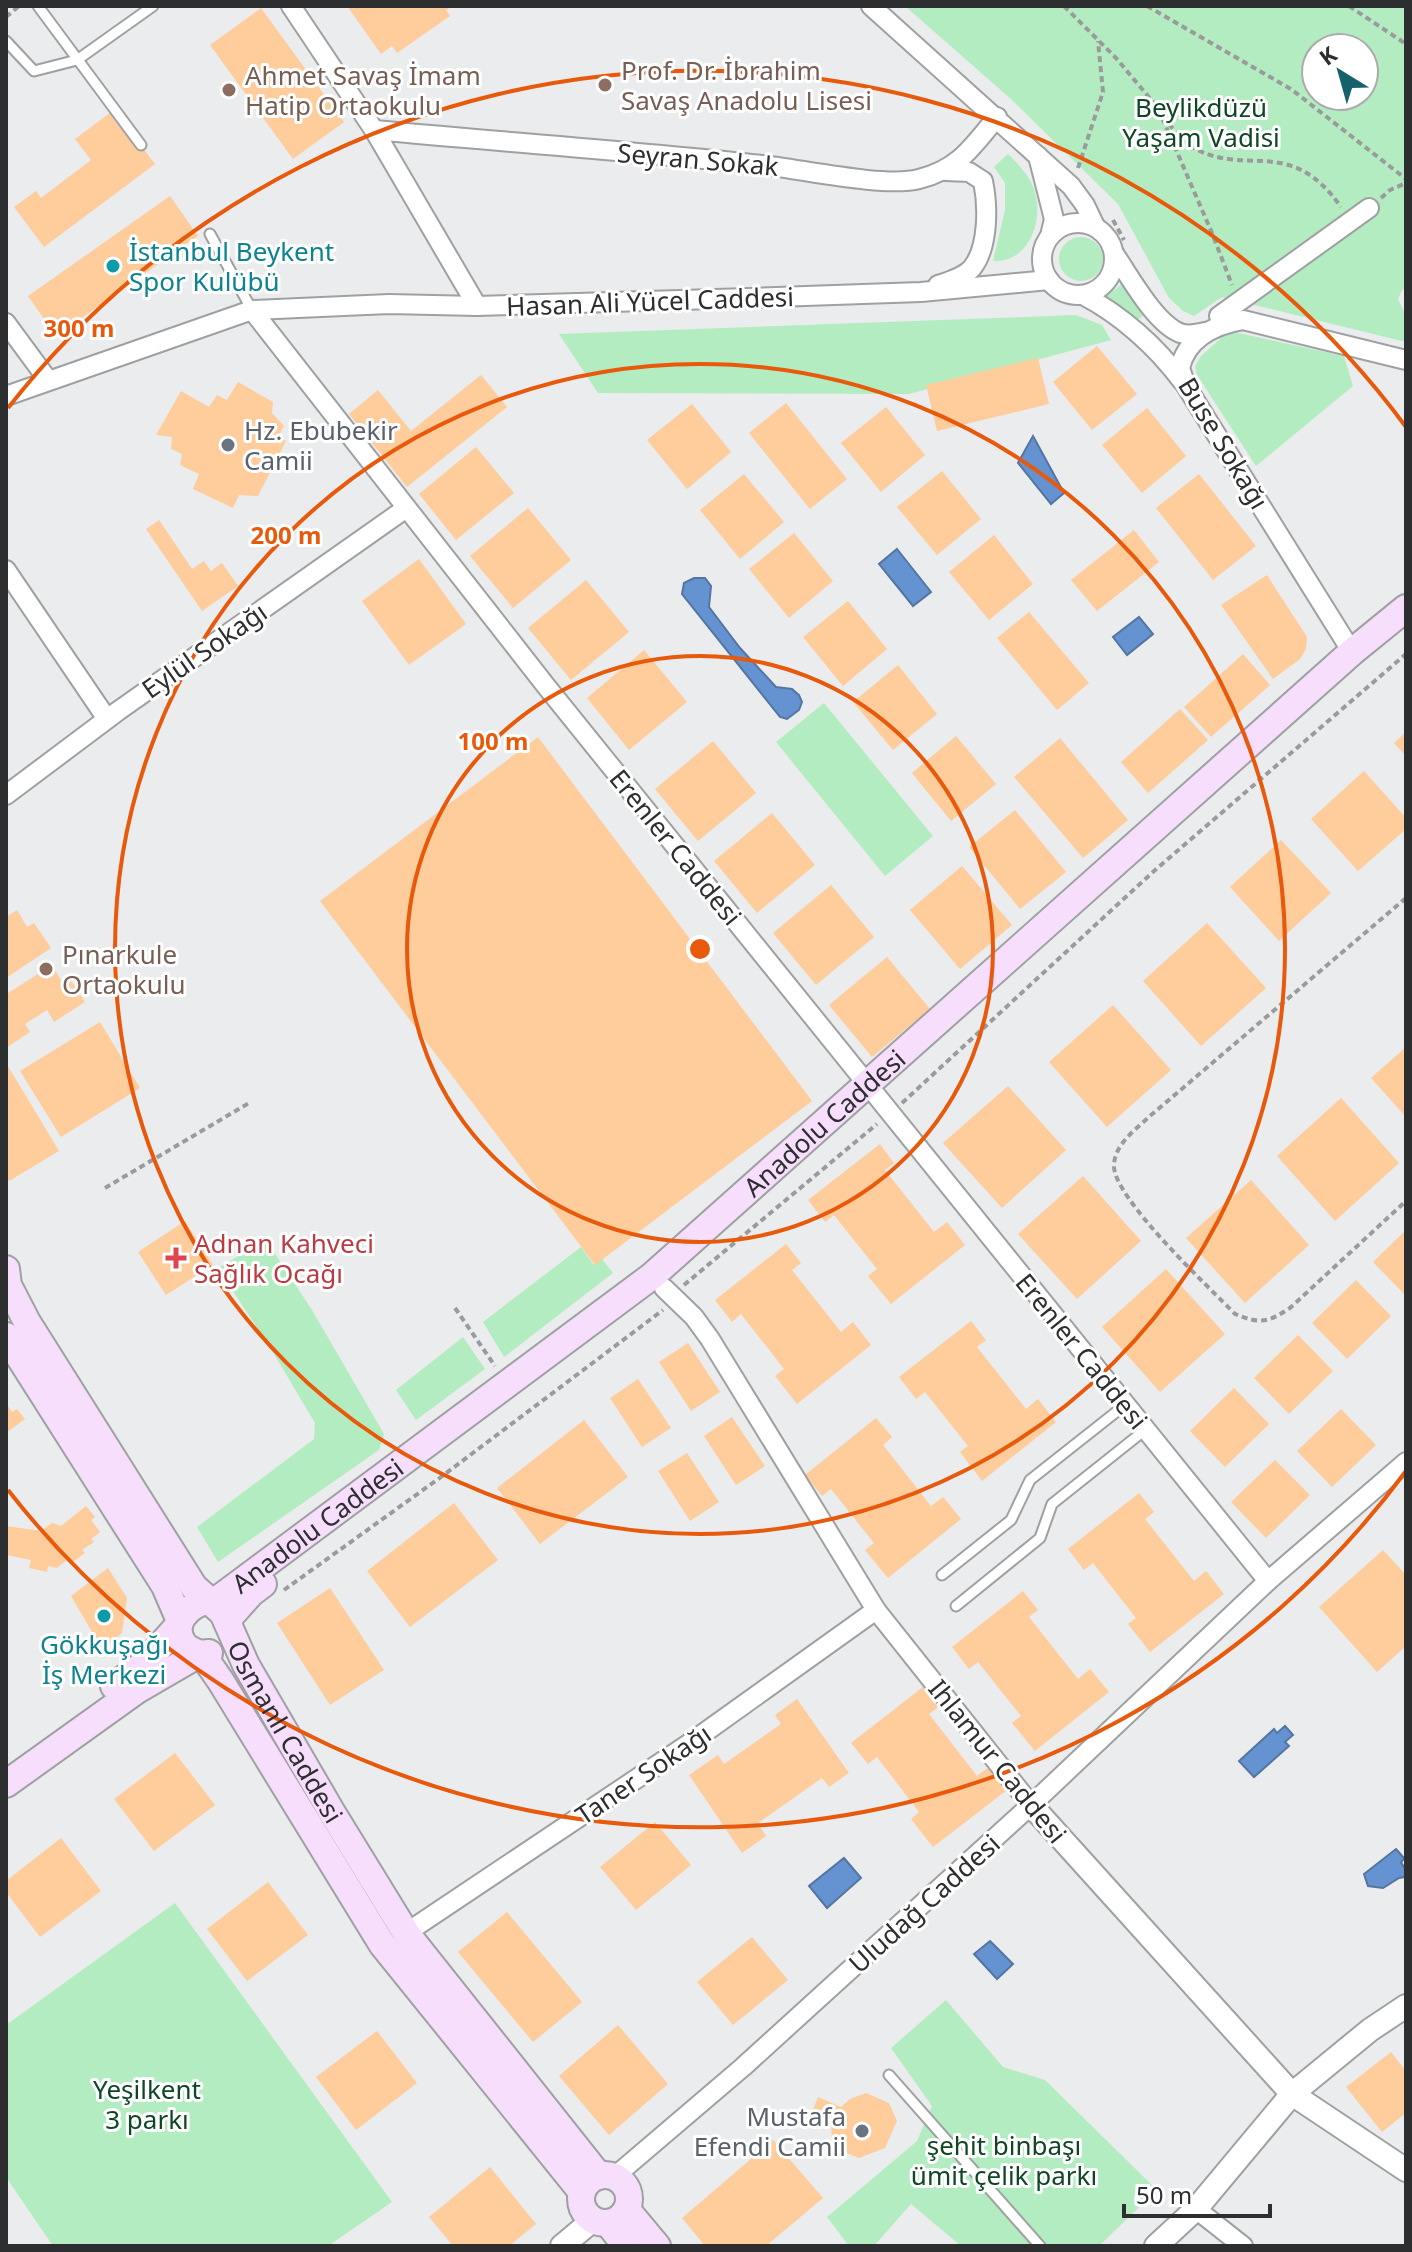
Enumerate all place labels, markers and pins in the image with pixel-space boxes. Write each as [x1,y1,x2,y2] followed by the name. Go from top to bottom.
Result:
[621,52,872,118] place label: Prof. Dr. İbrahim Savaş Anadolu Lisesi
[245,57,481,123] place label: Ahmet Savaş İmam Hatip Ortaokulu
[596,76,614,94] marker: Prof. Dr. İbrahim Savaş Anadolu Lisesi
[220,81,238,99] marker: Ahmet Savaş İmam Hatip Ortaokulu
[129,233,334,299] place label: İstanbul Beykent Spor Kulübü
[104,257,122,275] marker: İstanbul Beykent Spor Kulübü
[244,412,398,478] place label: Hz. Ebubekir Camii
[219,436,237,454] marker: Hz. Ebubekir Camii
[686,935,714,963] centre of rings
[62,936,185,1002] place label: Pınarkule Ortaokulu
[37,960,55,978] marker: Pınarkule Ortaokulu
[194,1225,374,1291] place label: Adnan Kahveci Sağlık Ocağı
[165,1247,187,1269] marker: Adnan Kahveci Sağlık Ocağı
[95,1607,113,1625] marker: Gökkuşağı İş Merkezi
[40,1626,168,1692] place label: Gökkuşağı İş Merkezi
[694,2098,846,2164] place label: Mustafa Efendi Camii
[853,2122,871,2140] marker: Mustafa Efendi Camii

